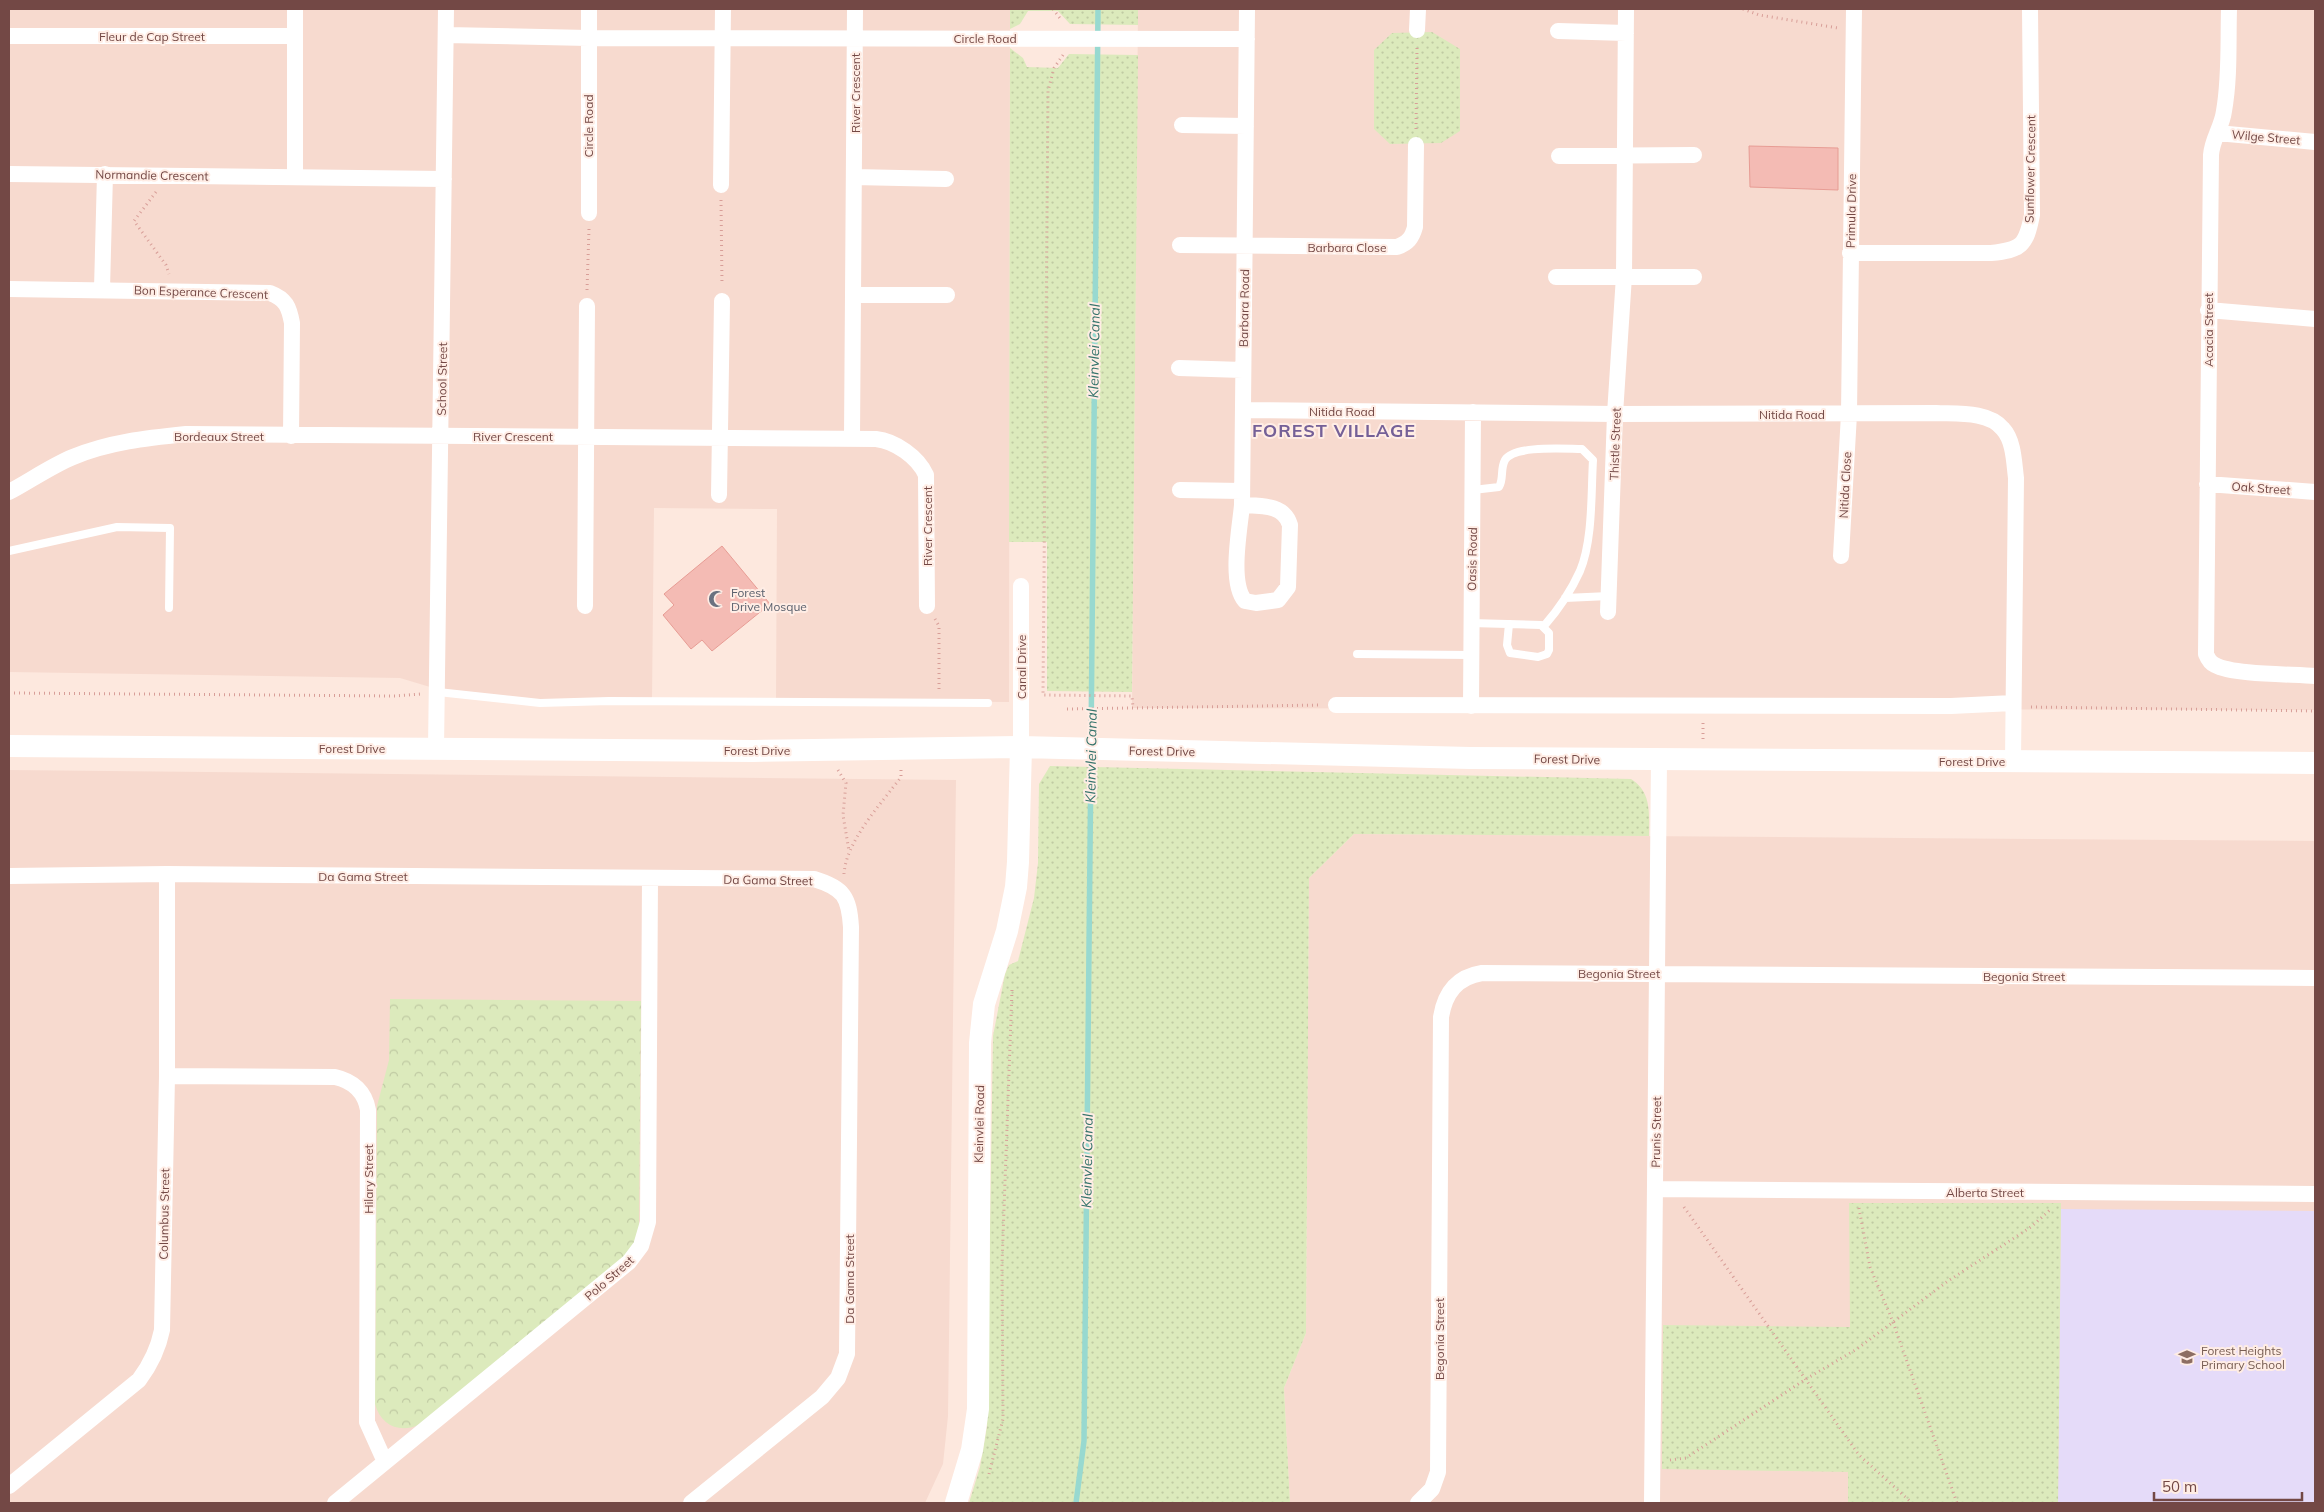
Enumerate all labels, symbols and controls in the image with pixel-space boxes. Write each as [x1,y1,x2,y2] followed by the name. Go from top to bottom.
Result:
[99,29,205,44] street label: Fleur de Cap Street
[953,31,1017,46] street label: Circle Road
[848,53,863,133] street label: River Crescent
[581,94,596,158] street label: Circle Road
[2022,115,2038,223] street label: Sunflower Crescent
[2231,127,2301,147] street label: Wilge Street
[95,167,209,183] street label: Normandie Crescent
[1843,174,1859,248] street label: Primula Drive
[1307,240,1387,255] street label: Barbara Close
[1236,269,1252,347] street label: Barbara Road
[134,282,268,302] street label: Bon Esperance Crescent
[2201,293,2216,367] street label: Acacia Street
[1084,303,1104,398] water label: Kleinvlei Canal
[434,342,450,416] street label: School Street
[1309,404,1375,419] street label: Nitida Road
[1606,407,1624,481] street label: Thistle Street
[1759,407,1825,422] street label: Nitida Road
[1252,419,1416,442] district label: FOREST VILLAGE
[174,429,264,444] street label: Bordeaux Street
[473,429,553,444] street label: River Crescent
[1836,451,1854,519] street label: Nitida Close
[2231,478,2291,498] street label: Oak Street
[920,486,935,566] street label: River Crescent
[1464,527,1480,591] street label: Oasis Road
[731,585,807,614] place label: Forest Drive Mosque
[707,589,727,609] mosque icon: Forest Drive Mosque
[1014,635,1029,699] street label: Canal Drive
[1081,708,1101,803] water label: Kleinvlei Canal
[319,741,385,756] street label: Forest Drive
[724,743,790,758] street label: Forest Drive
[1129,743,1195,759] street label: Forest Drive
[1534,751,1600,767] street label: Forest Drive
[1939,754,2005,769] street label: Forest Drive
[318,869,408,884] street label: Da Gama Street
[723,872,813,888] street label: Da Gama Street
[1578,966,1660,981] street label: Begonia Street
[1983,969,2065,984] street label: Begonia Street
[971,1085,987,1163] street label: Kleinvlei Road
[1648,1096,1664,1168] street label: Prunis Street
[1077,1113,1097,1208] water label: Kleinvlei Canal
[361,1144,376,1214] street label: Hilary Street
[156,1168,172,1260] street label: Columbus Street
[1946,1185,2024,1200] street label: Alberta Street
[842,1234,857,1324] street label: Da Gama Street
[581,1253,637,1303] street label: Polo Street
[1432,1298,1447,1380] street label: Begonia Street
[2201,1343,2285,1372] place label: Forest Heights Primary School
[2177,1347,2197,1367] school or university icon: Forest Heights Primary School
[2154,1470,2302,1502] scale bar
[2162,1477,2197,1496] text: 50 m

